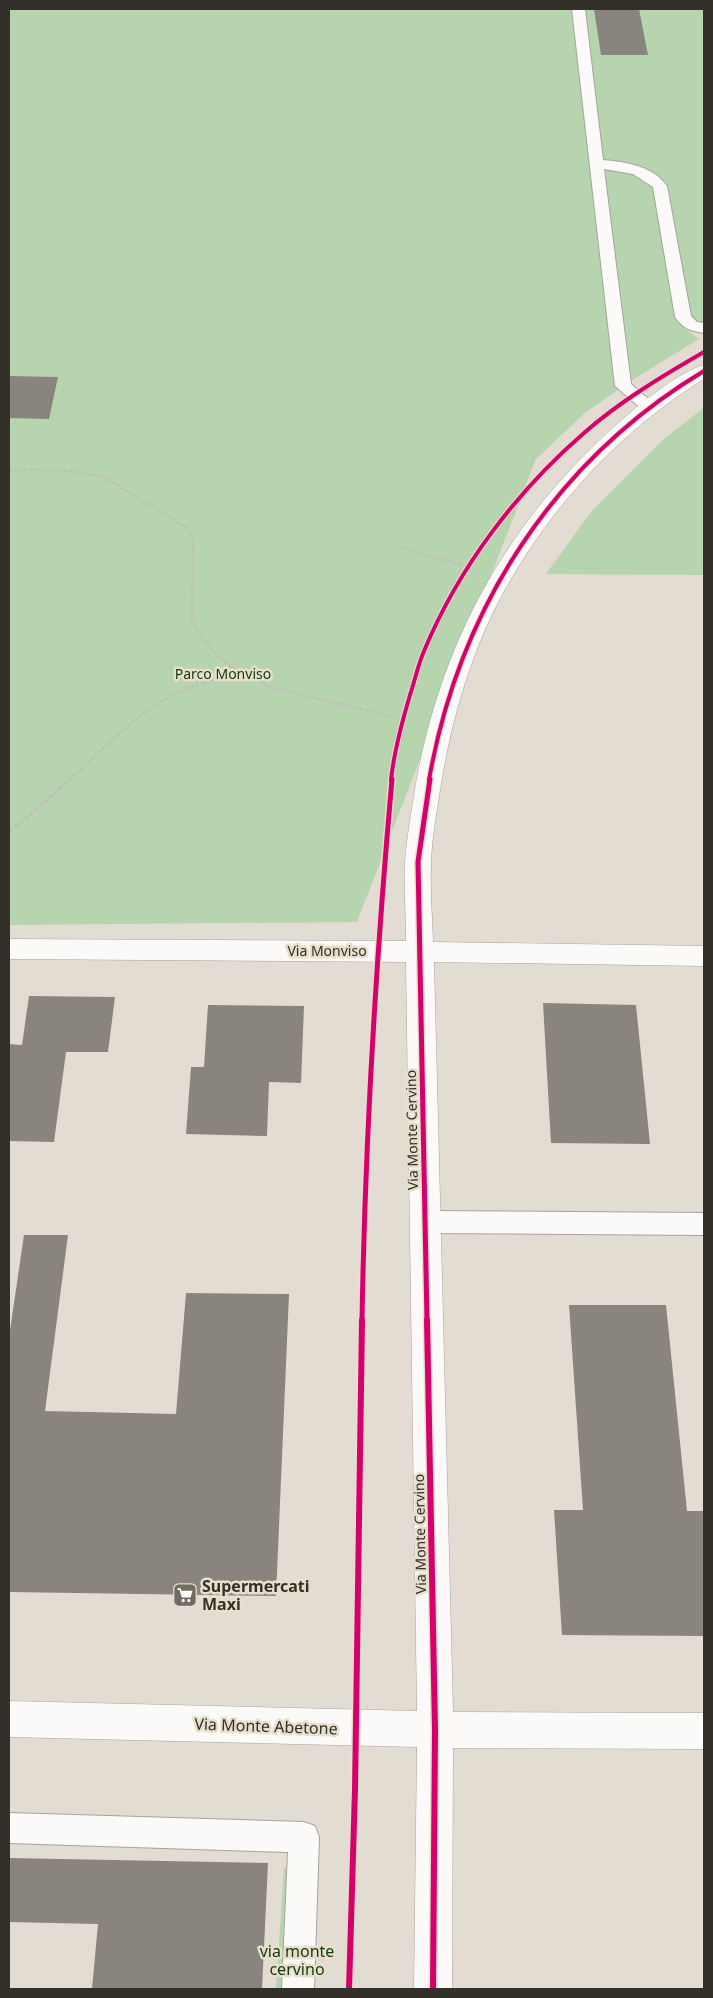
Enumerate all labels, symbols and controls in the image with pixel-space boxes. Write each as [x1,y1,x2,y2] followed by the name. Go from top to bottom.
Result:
[175,664,271,683] park label: Parco Monviso
[287,941,367,960] street label: Via Monviso
[401,1070,422,1190] street label: Via Monte Cervino
[409,1474,430,1594] street label: Via Monte Cervino
[202,1575,310,1615] place label: Supermercati Maxi
[172,1582,198,1608] supermarket icon: Supermercati Maxi
[194,1713,338,1739] street label: Via Monte Abetone
[260,1940,334,1980] park label: via monte cervino

